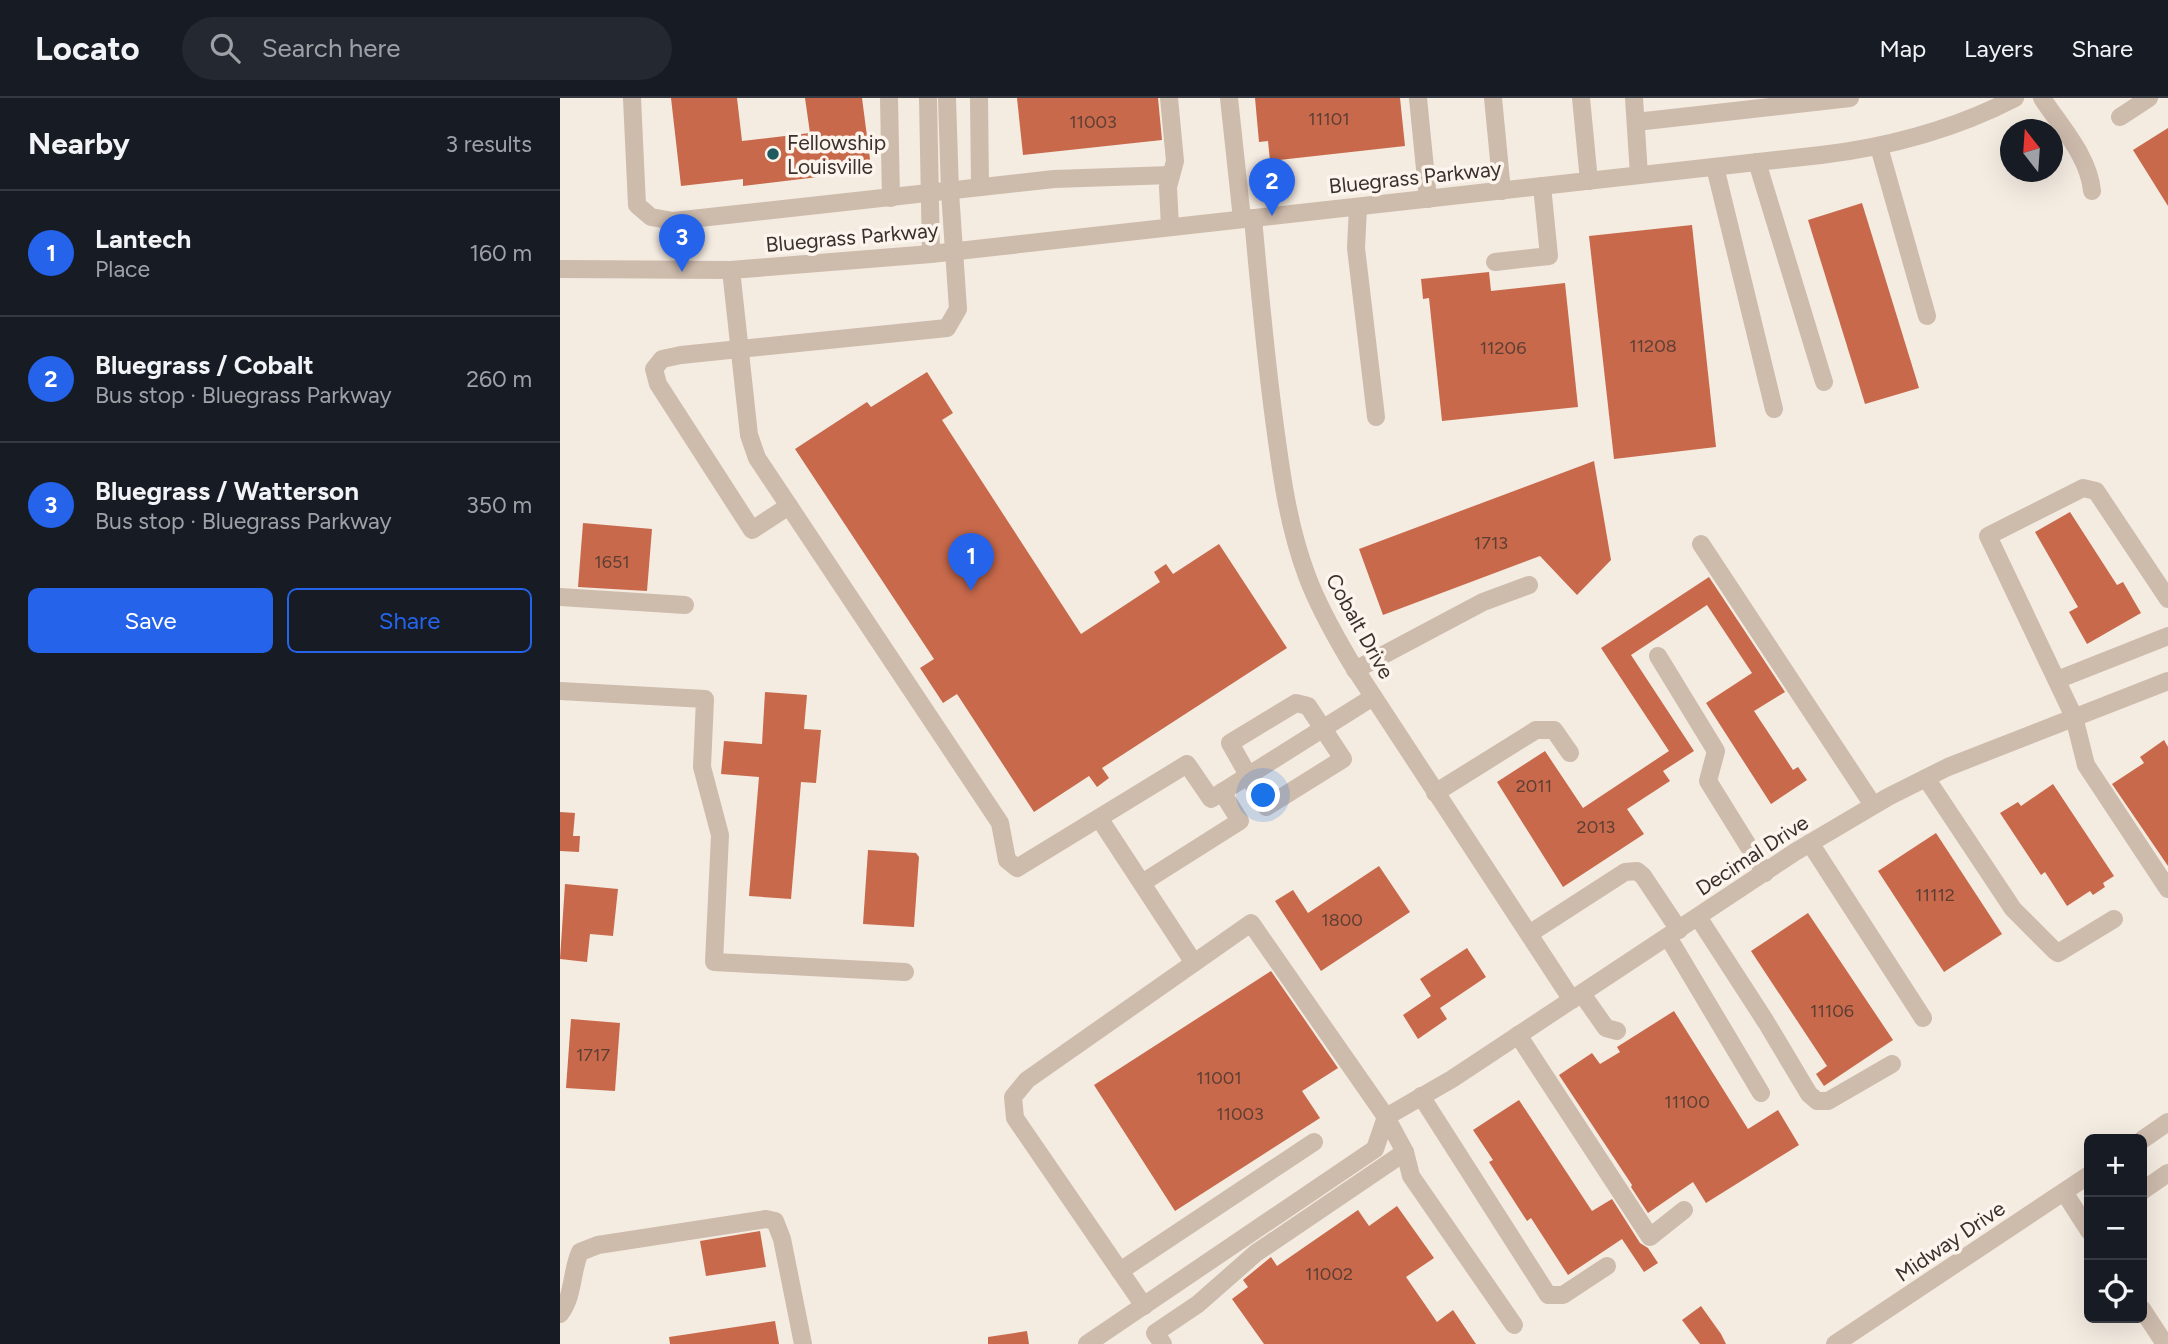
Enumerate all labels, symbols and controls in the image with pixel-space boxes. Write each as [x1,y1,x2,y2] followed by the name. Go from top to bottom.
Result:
[182,17,672,80] search box
[35,29,140,68] text: Locato
[206,29,244,67] icon: search
[262,32,401,64] text: Search here
[1879,34,1926,63] text: Map
[1964,34,2033,63] text: Layers
[2071,34,2133,63] text: Share
[1308,108,1350,130] house number: 11101
[1069,111,1117,133] house number: 11003
[2000,119,2063,182] north arrow
[28,125,130,162] text: Nearby
[445,130,532,158] text: 3 results
[787,130,886,179] place label: Fellowship Louisville
[765,146,781,162] marker: Fellowship Louisville
[1328,156,1502,198] street label: Bluegrass Parkway
[1249,158,1295,216] pin: 2
[659,214,705,272] pin: 3
[765,217,939,257] street label: Bluegrass Parkway
[95,223,191,255] text: Lantech
[46,239,56,267] text: 1
[469,239,532,267] text: 160 m
[95,255,150,283] text: Place
[1629,335,1677,357] house number: 11208
[1480,337,1526,359] house number: 11206
[95,349,314,381] text: Bluegrass / Cobalt
[44,365,58,393] text: 2
[466,365,532,393] text: 260 m
[95,381,392,409] text: Bus stop · Bluegrass Parkway
[95,475,359,507] text: Bluegrass / Watterson
[45,491,57,519] text: 3
[466,491,532,519] text: 350 m
[95,507,392,535] text: Bus stop · Bluegrass Parkway
[1474,532,1508,554] house number: 1713
[948,533,994,591] pin: 1
[594,551,630,573] house number: 1651
[1321,569,1399,683] street label: Cobalt Drive
[28,588,273,653] button: Save
[287,588,532,653] button: Share
[1516,775,1552,797] house number: 2011
[1246,778,1280,812] your location
[1691,809,1813,901] street label: Decimal Drive
[1577,816,1615,838] house number: 2013
[1915,884,1955,906] house number: 11112
[1321,909,1363,931] house number: 1800
[1810,1000,1854,1022] house number: 11106
[576,1044,610,1066] house number: 1717
[1196,1067,1242,1089] house number: 11001
[1664,1091,1710,1113] house number: 11100
[1216,1103,1264,1125] house number: 11003
[2084,1134,2147,1323] map controls
[2084,1134,2147,1197] button: +
[1891,1195,2009,1287] street label: Midway Drive
[2084,1197,2147,1260] button: −
[2084,1260,2147,1323] button: locate
[1305,1263,1353,1285] house number: 11002

